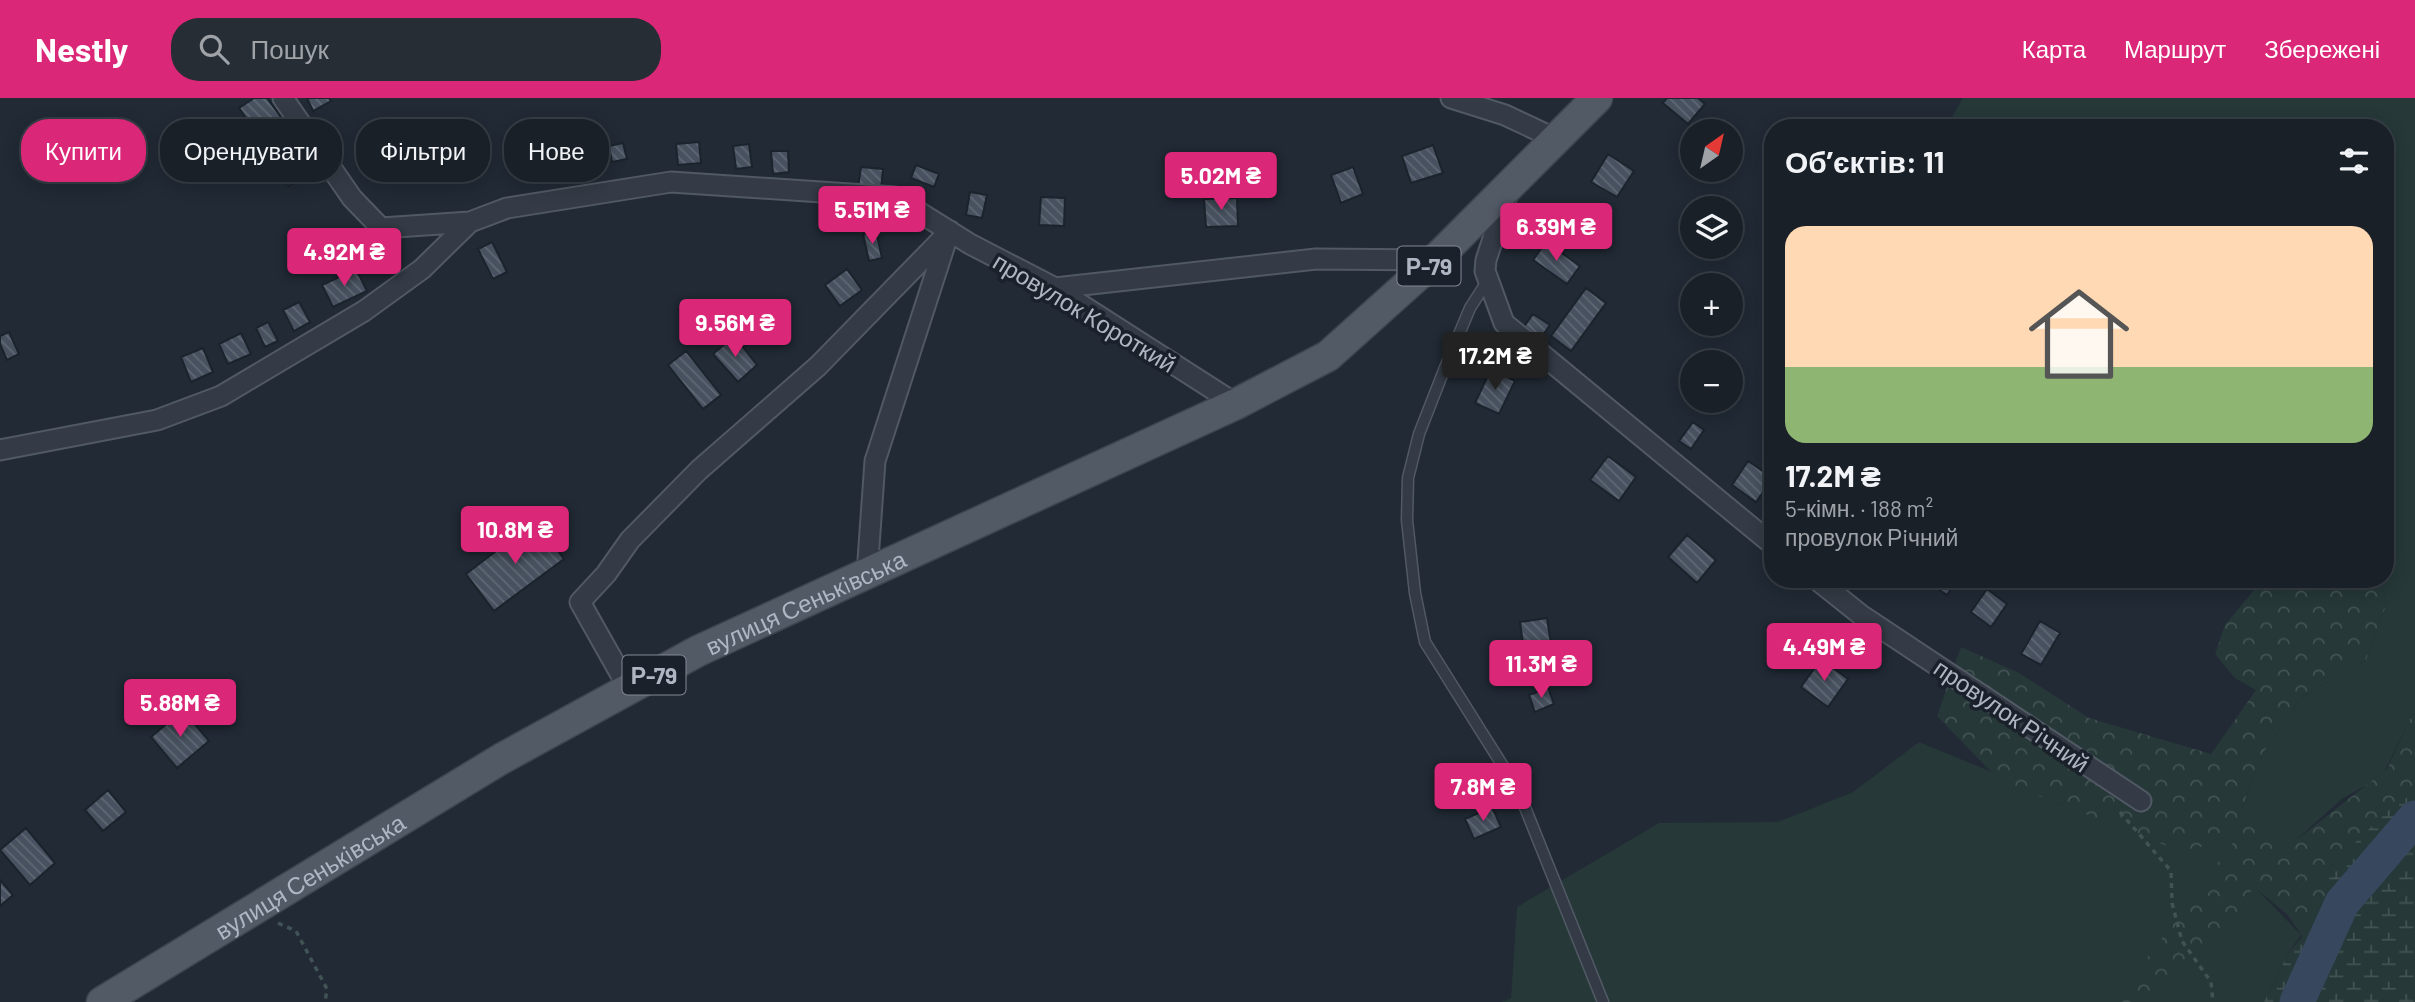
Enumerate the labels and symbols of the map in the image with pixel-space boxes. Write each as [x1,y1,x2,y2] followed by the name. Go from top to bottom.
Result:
[1680,119,1743,182] north arrow
[1156,152,1286,212] pin: 5.02M ₴
[807,186,937,246] pin: 5.51M ₴
[1491,204,1621,263] pin: 6.39M ₴
[279,228,409,288] pin: 4.92M ₴
[988,246,1182,378] street label: провулок Короткий
[1398,246,1460,286] road number: Р-79
[670,300,800,359] pin: 9.56M ₴
[1430,332,1560,392] pin: 17.2M ₴
[450,506,580,566] pin: 10.8M ₴
[701,543,911,660] street label: вулиця Сенькiвська
[1759,624,1889,683] pin: 4.49M ₴
[1476,640,1606,700] pin: 11.3M ₴
[1929,652,2095,778] street label: провулок Рiчний
[622,656,686,694] road number: Р-79
[115,680,245,739] pin: 5.88M ₴
[1426,764,1540,823] pin: 7.8M ₴
[209,806,410,944] street label: вулиця Сенькiвська

